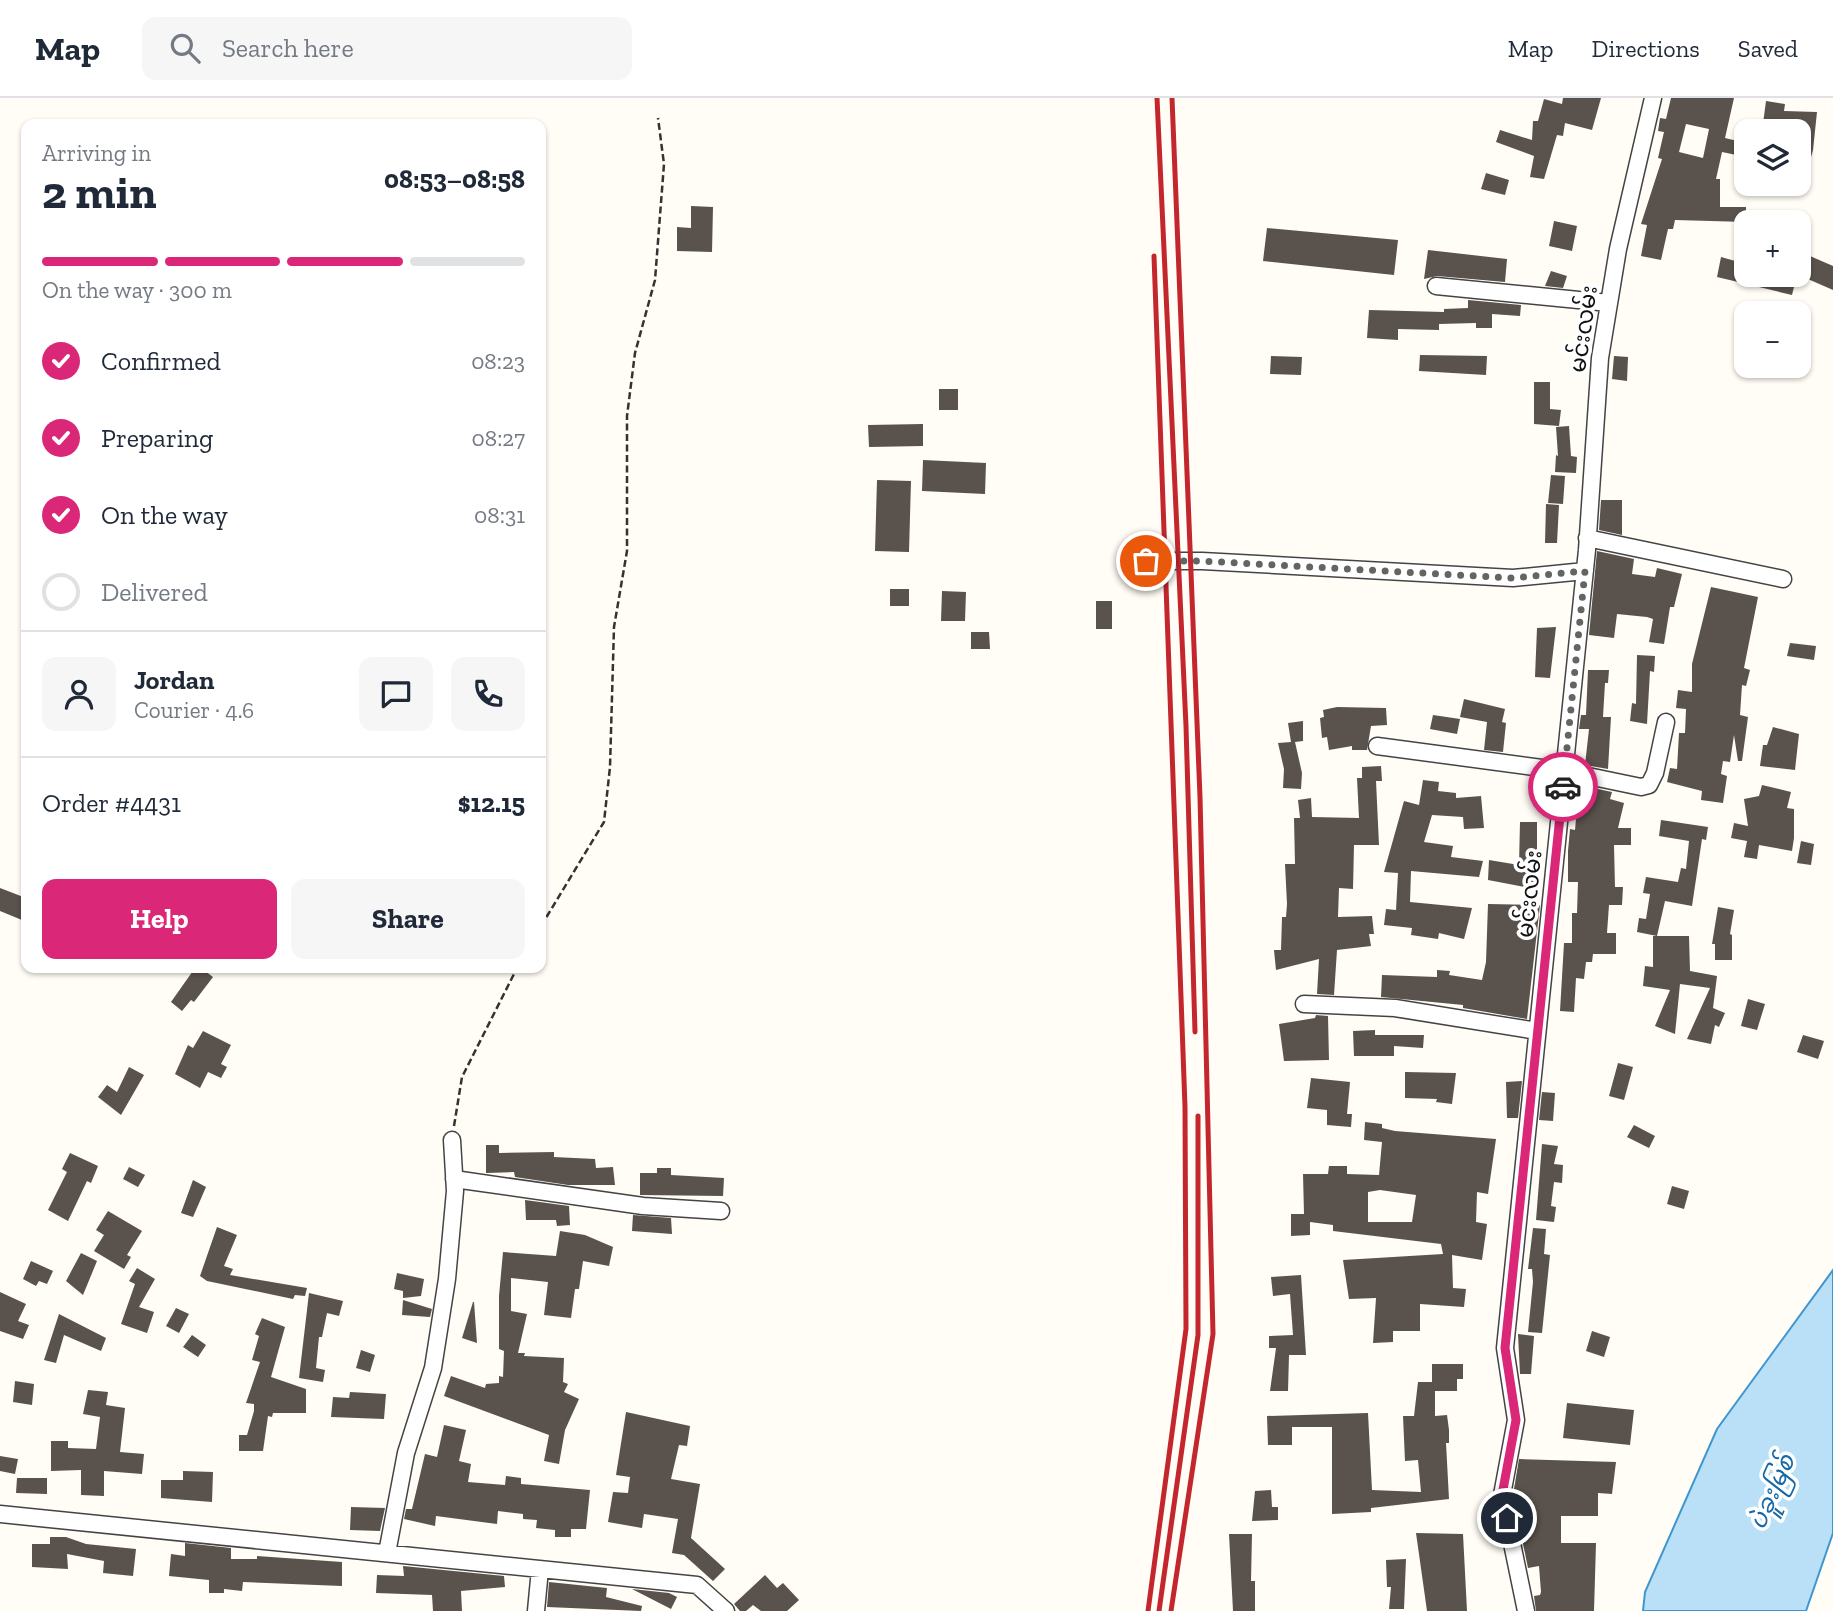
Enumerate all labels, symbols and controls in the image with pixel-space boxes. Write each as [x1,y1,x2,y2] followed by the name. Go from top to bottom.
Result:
[142,17,632,80] search box
[35,29,100,68] text: Map
[166,29,204,67] icon: search
[222,32,354,64] text: Search here
[1508,34,1554,63] text: Map
[1592,34,1700,63] text: Directions
[1738,34,1798,63] text: Saved
[1734,119,1811,378] map controls
[1734,119,1811,196] button: layers
[42,139,151,167] text: Arriving in
[384,163,525,195] text: 08:53–08:58
[42,165,157,220] text: 2 min
[1734,210,1811,287] button: +
[42,276,232,304] text: On the way · 300 m
[1561,283,1603,374] street label: မင်းလမ်း
[1734,301,1811,378] button: −
[42,342,80,380] icon: check
[101,345,221,377] text: Confirmed
[471,347,525,375] text: 08:23
[42,419,80,457] icon: check
[101,422,213,454] text: Preparing
[472,424,525,452] text: 08:27
[42,496,80,534] icon: check
[101,499,228,531] text: On the way
[474,501,525,529] text: 08:31
[1116,531,1176,591] pin
[1127,542,1165,580] icon: bag
[101,576,208,608] text: Delivered
[42,657,116,731] button: person
[359,657,433,731] button: chat
[451,657,525,731] button: phone
[134,664,214,696] text: Jordan
[134,696,254,724] text: Courier · 4.6
[1528,752,1598,822] courier
[1544,768,1582,806] icon: car
[42,787,181,819] text: Order #4431
[458,787,525,819] text: $12.15
[1508,849,1548,939] street label: မင်းလမ်း
[42,879,277,959] button: Help
[291,879,525,959] button: Share
[1740,1448,1807,1536] water label: ပဲခူးမြစ်
[1477,1488,1537,1548] pin
[1488,1499,1526,1537] icon: home

